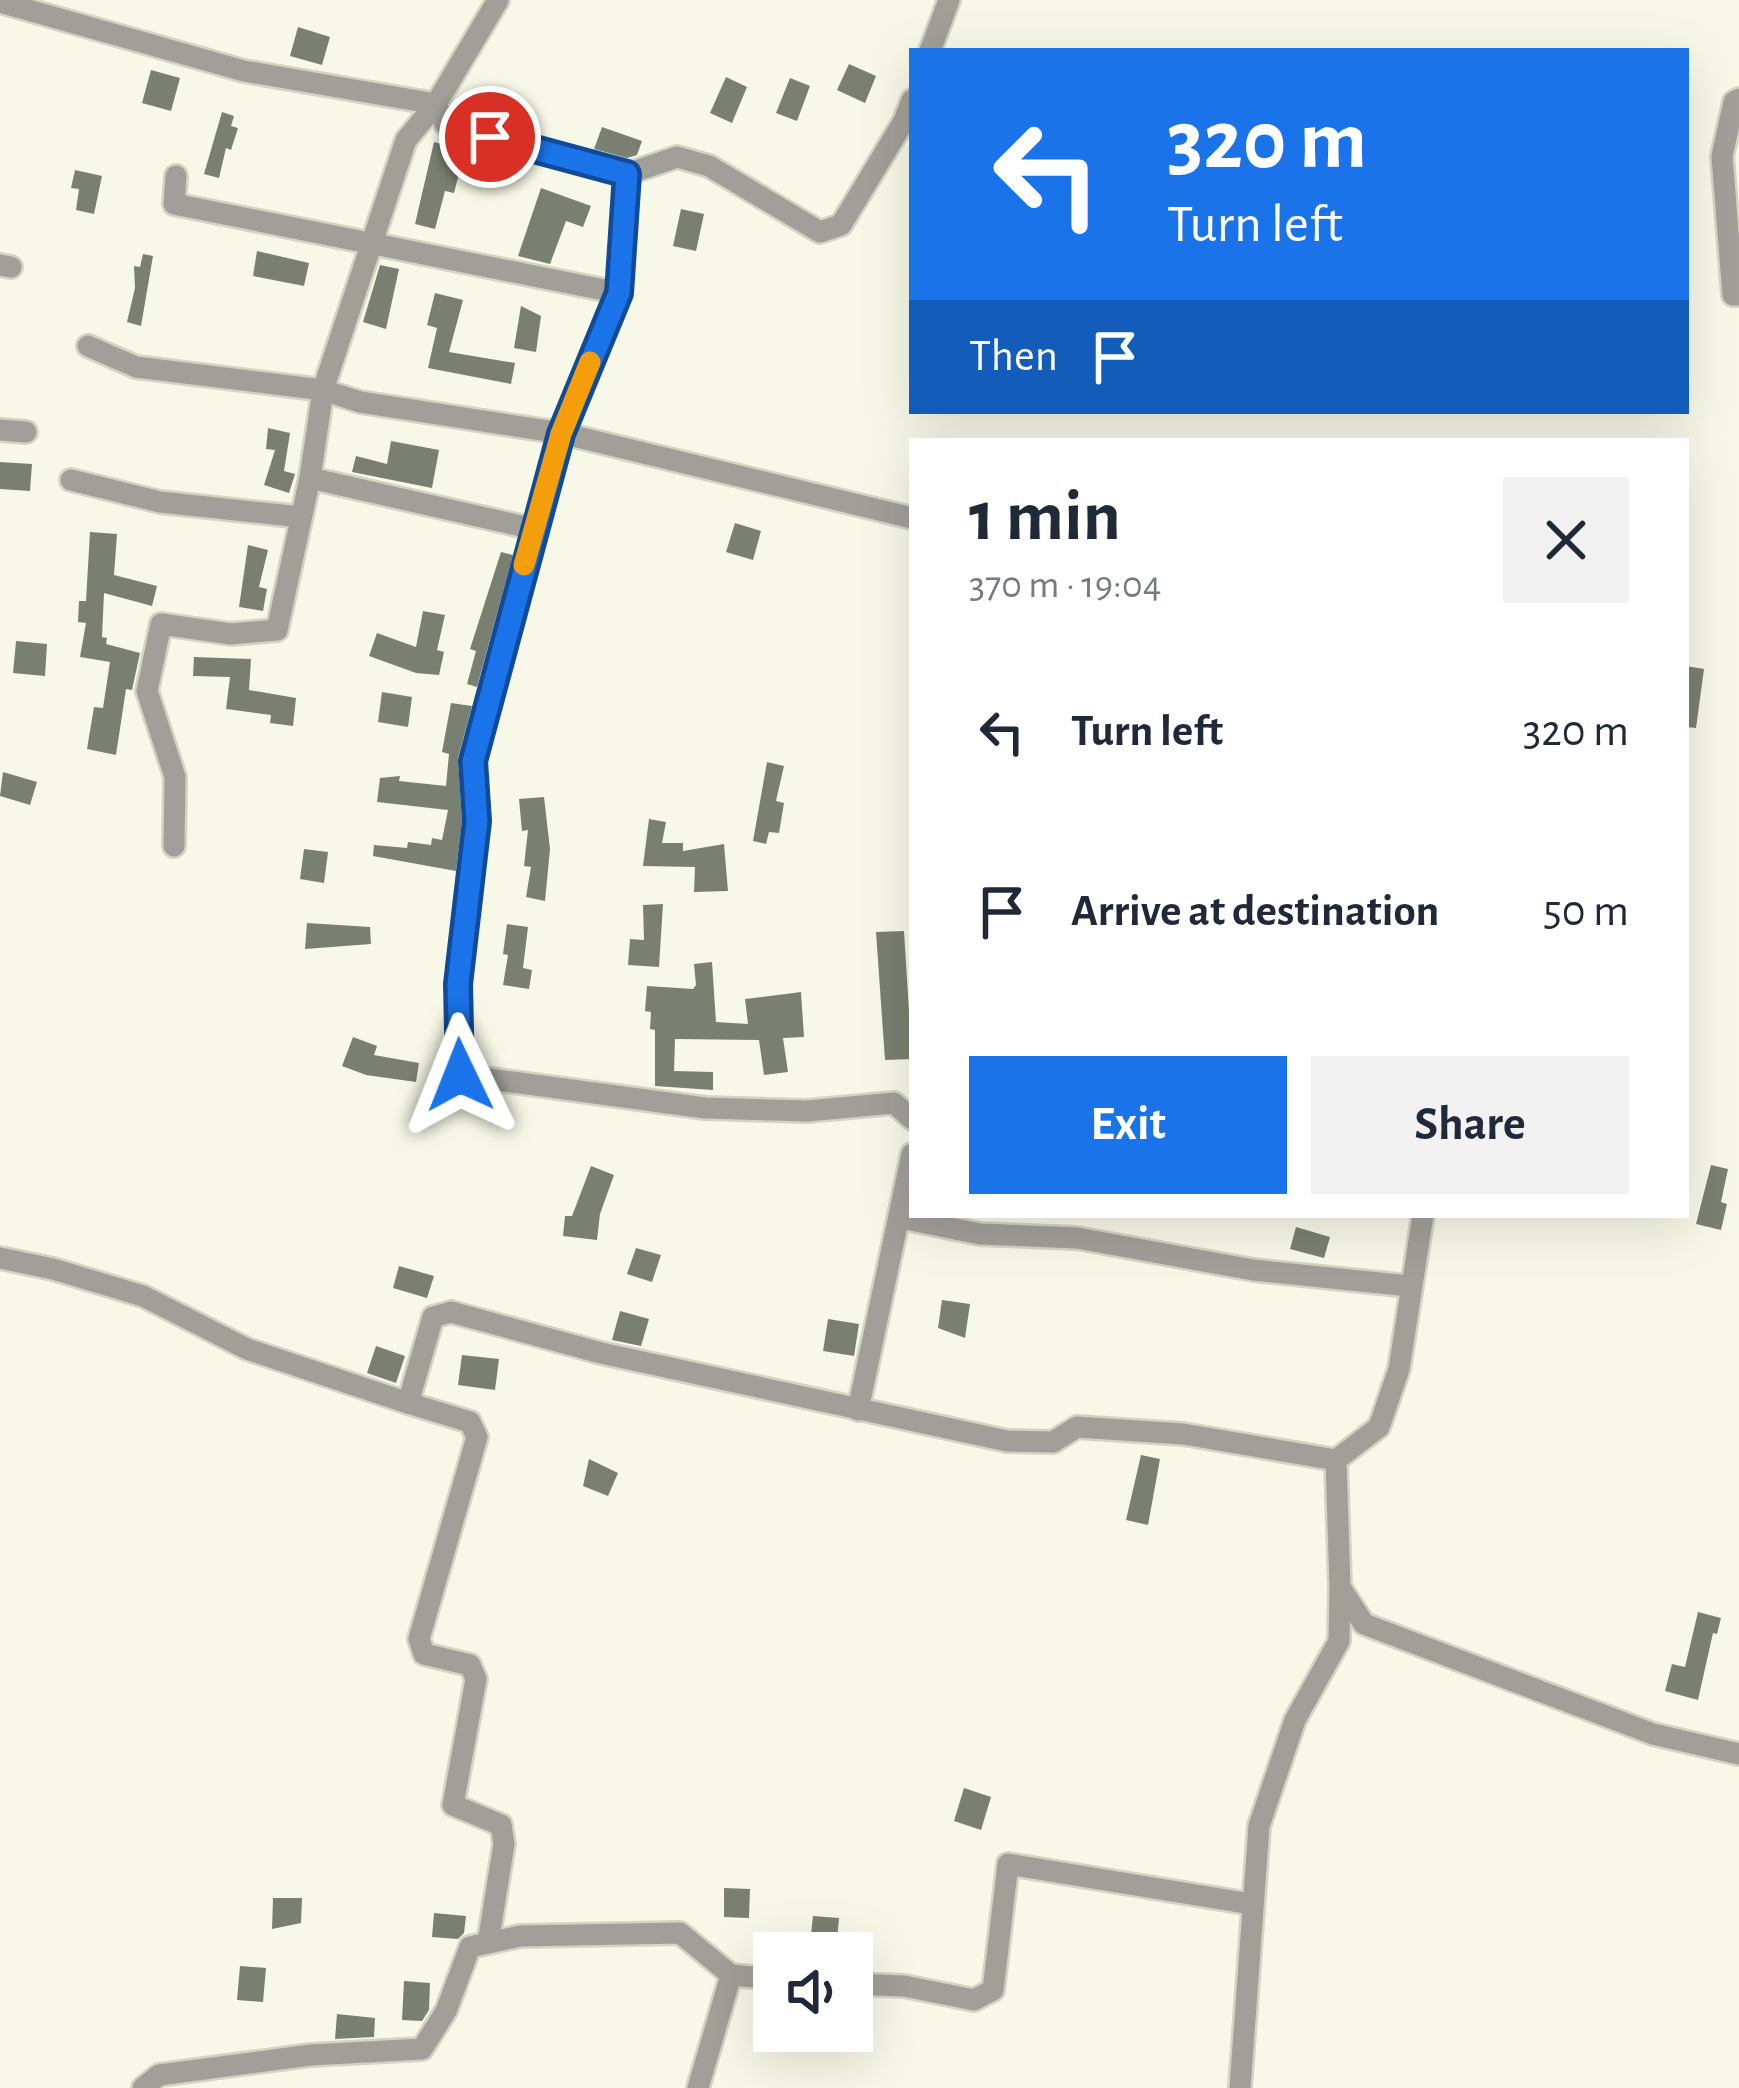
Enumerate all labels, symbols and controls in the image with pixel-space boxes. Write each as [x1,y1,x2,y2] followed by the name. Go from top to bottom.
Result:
[439,86,541,188] pin
[969,96,1125,252] icon: left
[1167,100,1367,184] text: 320 m
[457,104,523,170] icon: arrive
[1167,198,1343,252] text: Turn left
[1082,324,1148,390] icon: arrive
[969,334,1058,379] text: Then
[1503,477,1629,603] button: close
[969,481,1121,553] text: 1 min
[969,566,1161,605] text: 370 m · 19:04
[969,699,1035,765] icon: left
[1071,709,1223,754] text: Turn left
[1523,709,1629,754] text: 320 m
[969,879,1035,945] icon: arrive
[1071,889,1439,934] text: Arrive at destination
[1543,889,1629,934] text: 50 m
[397,1012,523,1138] position arrow
[969,1056,1287,1194] button: Exit
[1311,1056,1629,1194] button: Share
[753,1932,873,2052] map controls
[753,1932,873,2052] button: sound

